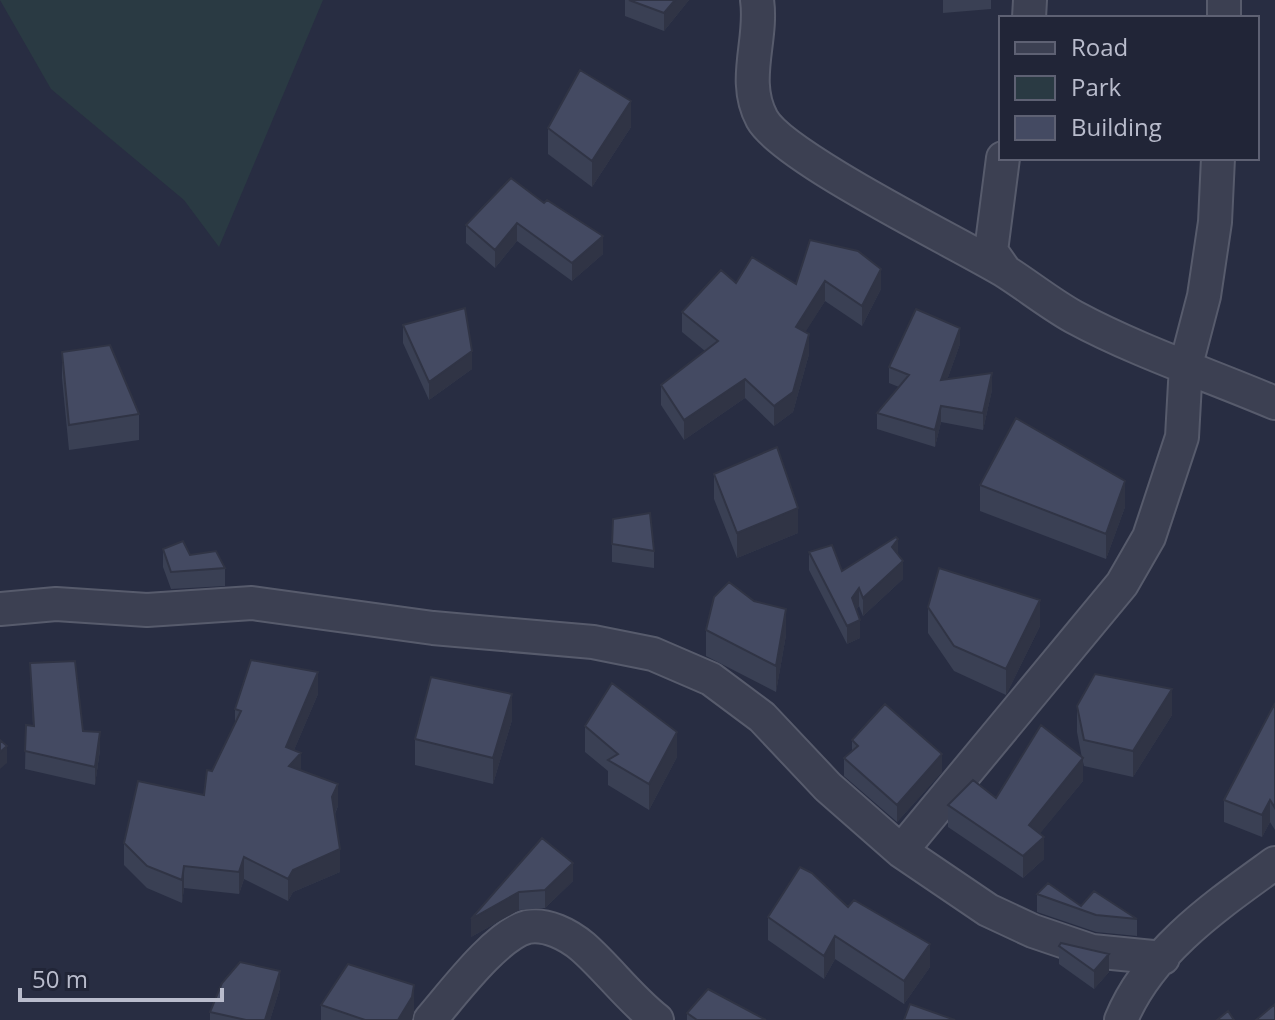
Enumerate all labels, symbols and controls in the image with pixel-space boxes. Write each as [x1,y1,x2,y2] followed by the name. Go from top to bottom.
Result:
[999,16,1259,160] legend
[1071,30,1128,63] text: Road
[1071,70,1122,103] text: Park
[1071,110,1162,143] text: Building
[20,952,222,1002] scale bar
[32,962,88,995] text: 50 m

